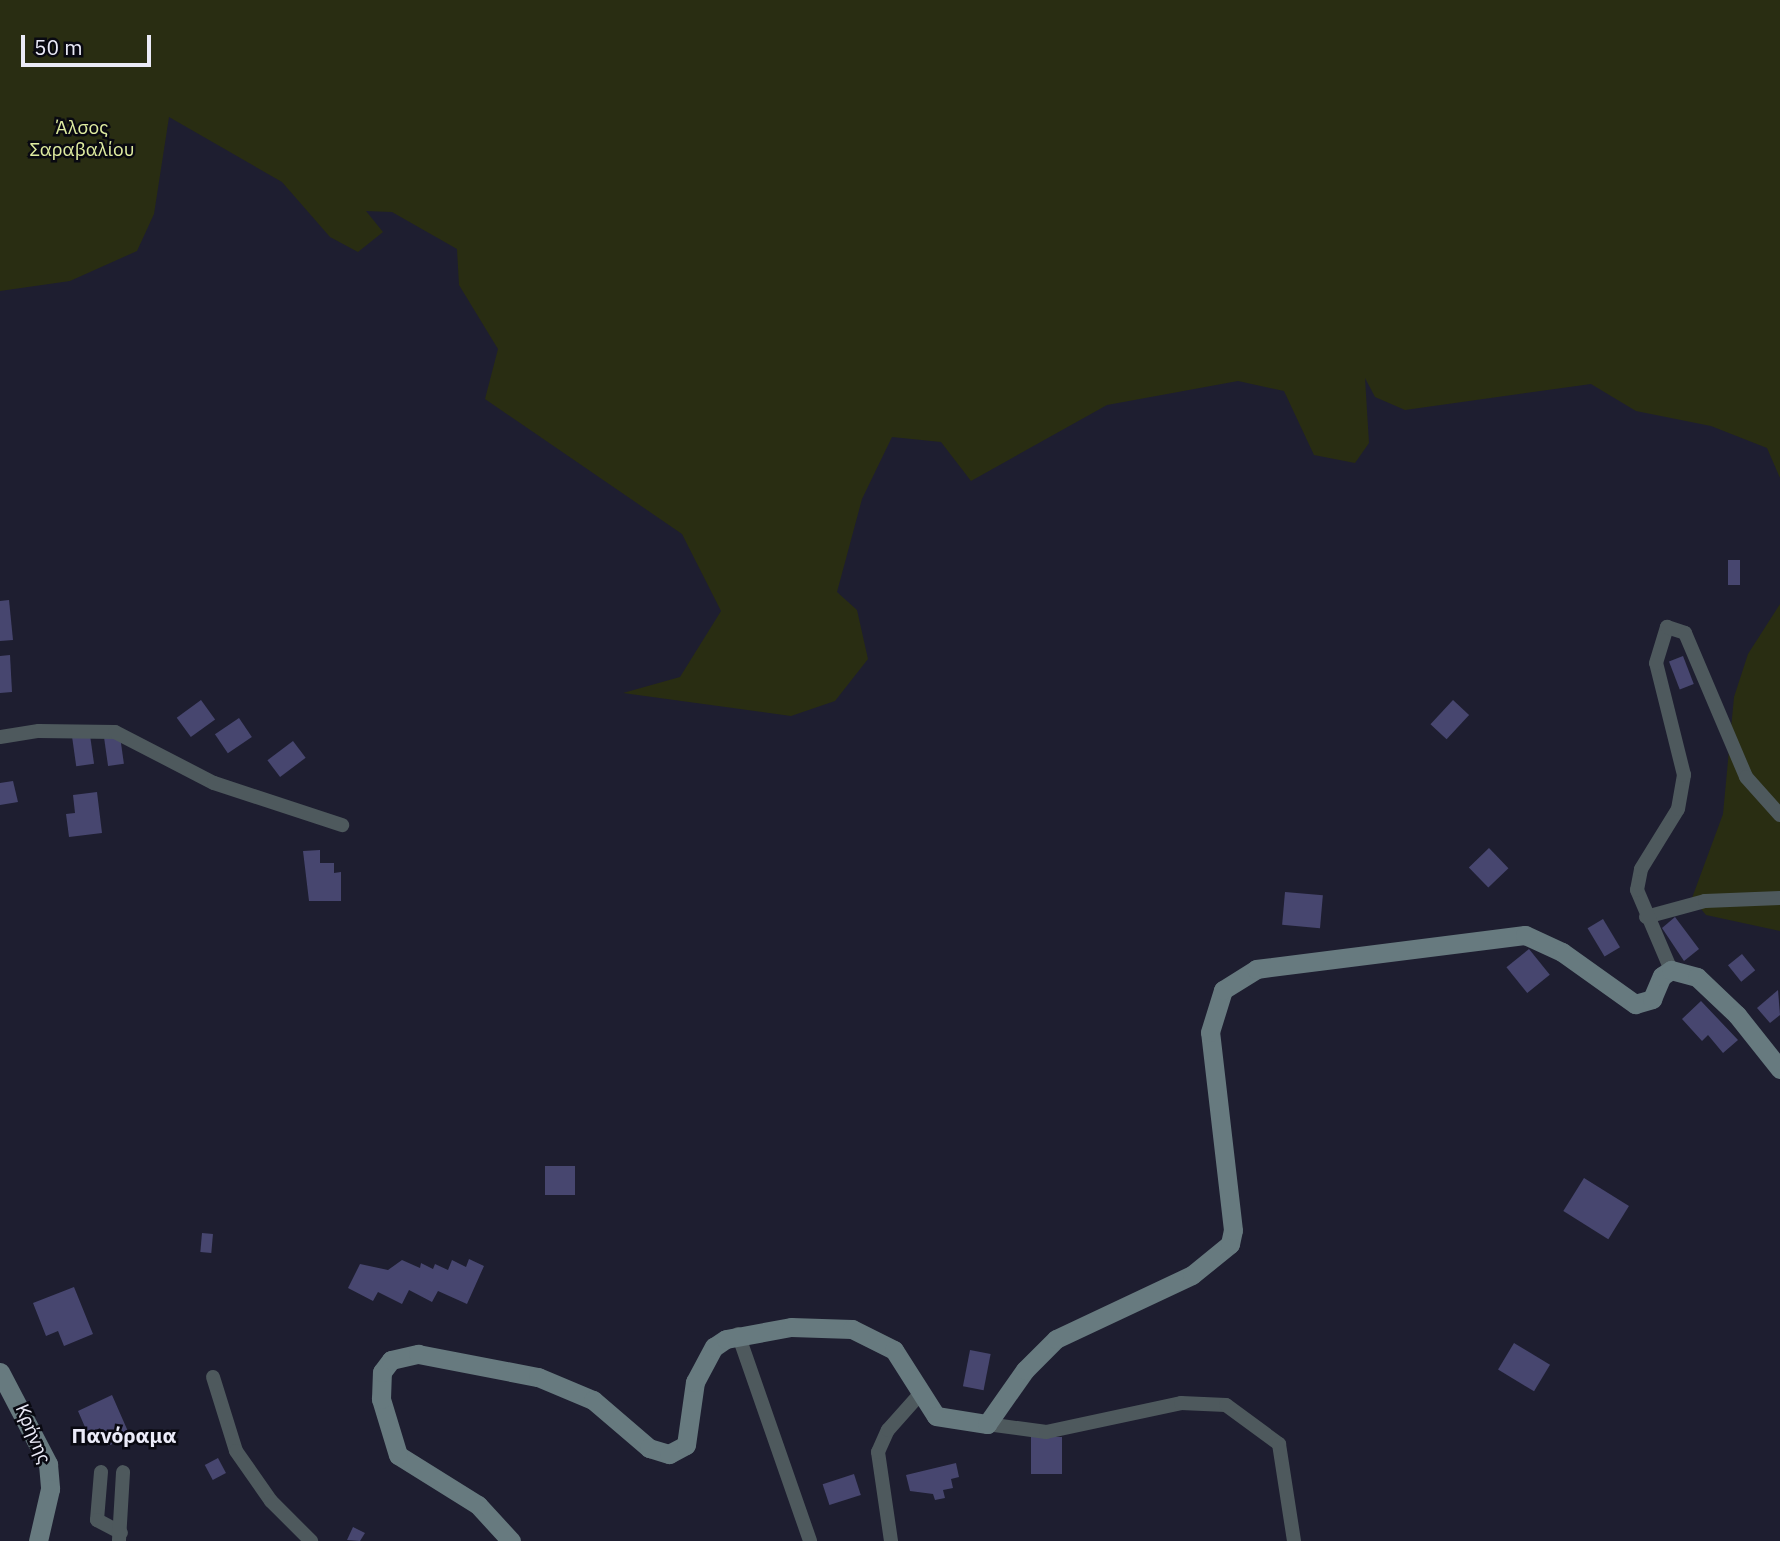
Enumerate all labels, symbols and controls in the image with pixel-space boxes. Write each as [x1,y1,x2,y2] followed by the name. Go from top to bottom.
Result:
[24,21,154,65] scale bar
[34,33,83,61] text: 50 m
[29,117,135,161] park label: Άλσος Σαραβαλίου
[10,1401,56,1467] street label: Κρήνης
[72,1422,176,1448] district label: Πανόραμα

